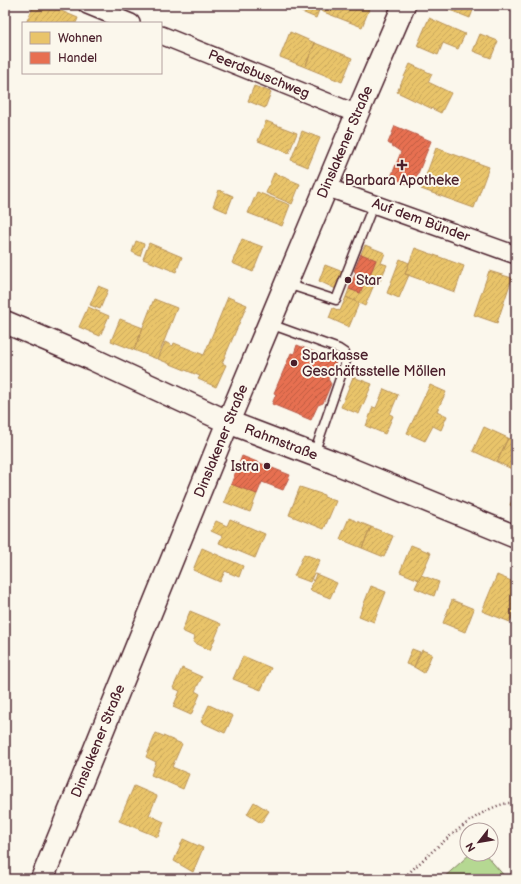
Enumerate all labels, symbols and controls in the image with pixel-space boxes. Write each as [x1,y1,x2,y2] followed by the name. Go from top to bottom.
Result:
[22,22,162,74] legend
[58,31,103,46] text: Wohnen
[206,46,312,102] street label: Peerdsbuschweg
[58,51,97,66] text: Handel
[314,83,376,201] street label: Dinslakener Straße
[397,160,407,170] marker: Barbara Apotheke
[345,172,459,189] place label: Barbara Apotheke
[370,194,473,246] street label: Auf dem Bünder
[356,272,382,289] place label: Star
[343,275,353,285] marker: Star
[302,347,446,380] place label: Sparkasse Geschäftsstelle Möllen
[289,358,299,368] marker: Sparkasse Geschäftsstelle Möllen
[191,382,251,500] street label: Dinslakener Straße
[242,420,320,464] street label: Rahmstraße
[231,458,259,475] place label: Istra
[262,461,272,471] marker: Istra
[68,682,128,800] street label: Dinslakener Straße
[459,822,499,862] north arrow
[463,840,479,854] text: N

